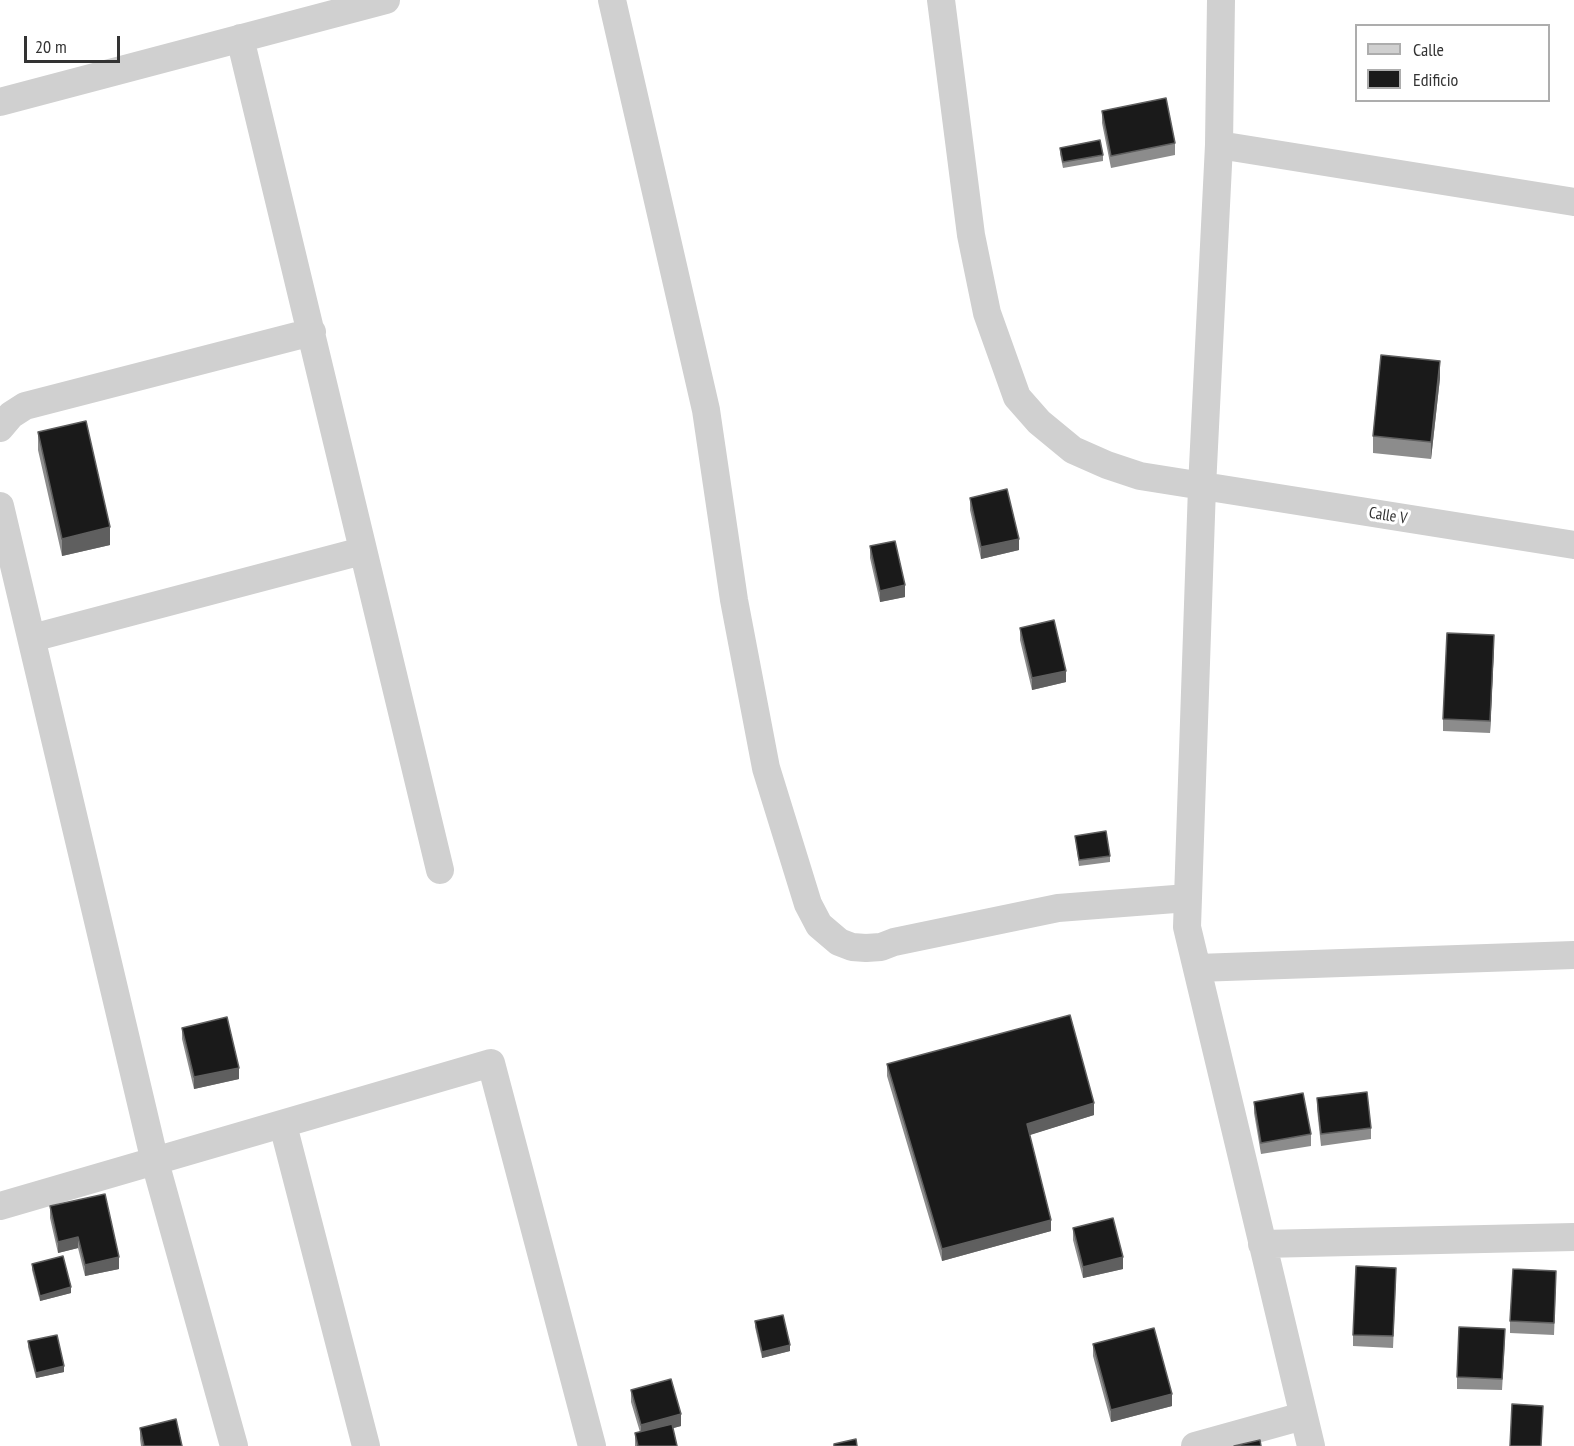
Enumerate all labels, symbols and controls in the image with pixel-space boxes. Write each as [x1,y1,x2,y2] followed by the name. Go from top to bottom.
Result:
[27,24,123,62] scale bar
[1355,24,1550,102] legend
[35,35,67,58] text: 20 m
[1413,38,1444,61] text: Calle
[1413,68,1458,91] text: Edificio
[1368,504,1408,528] street label: Calle V

